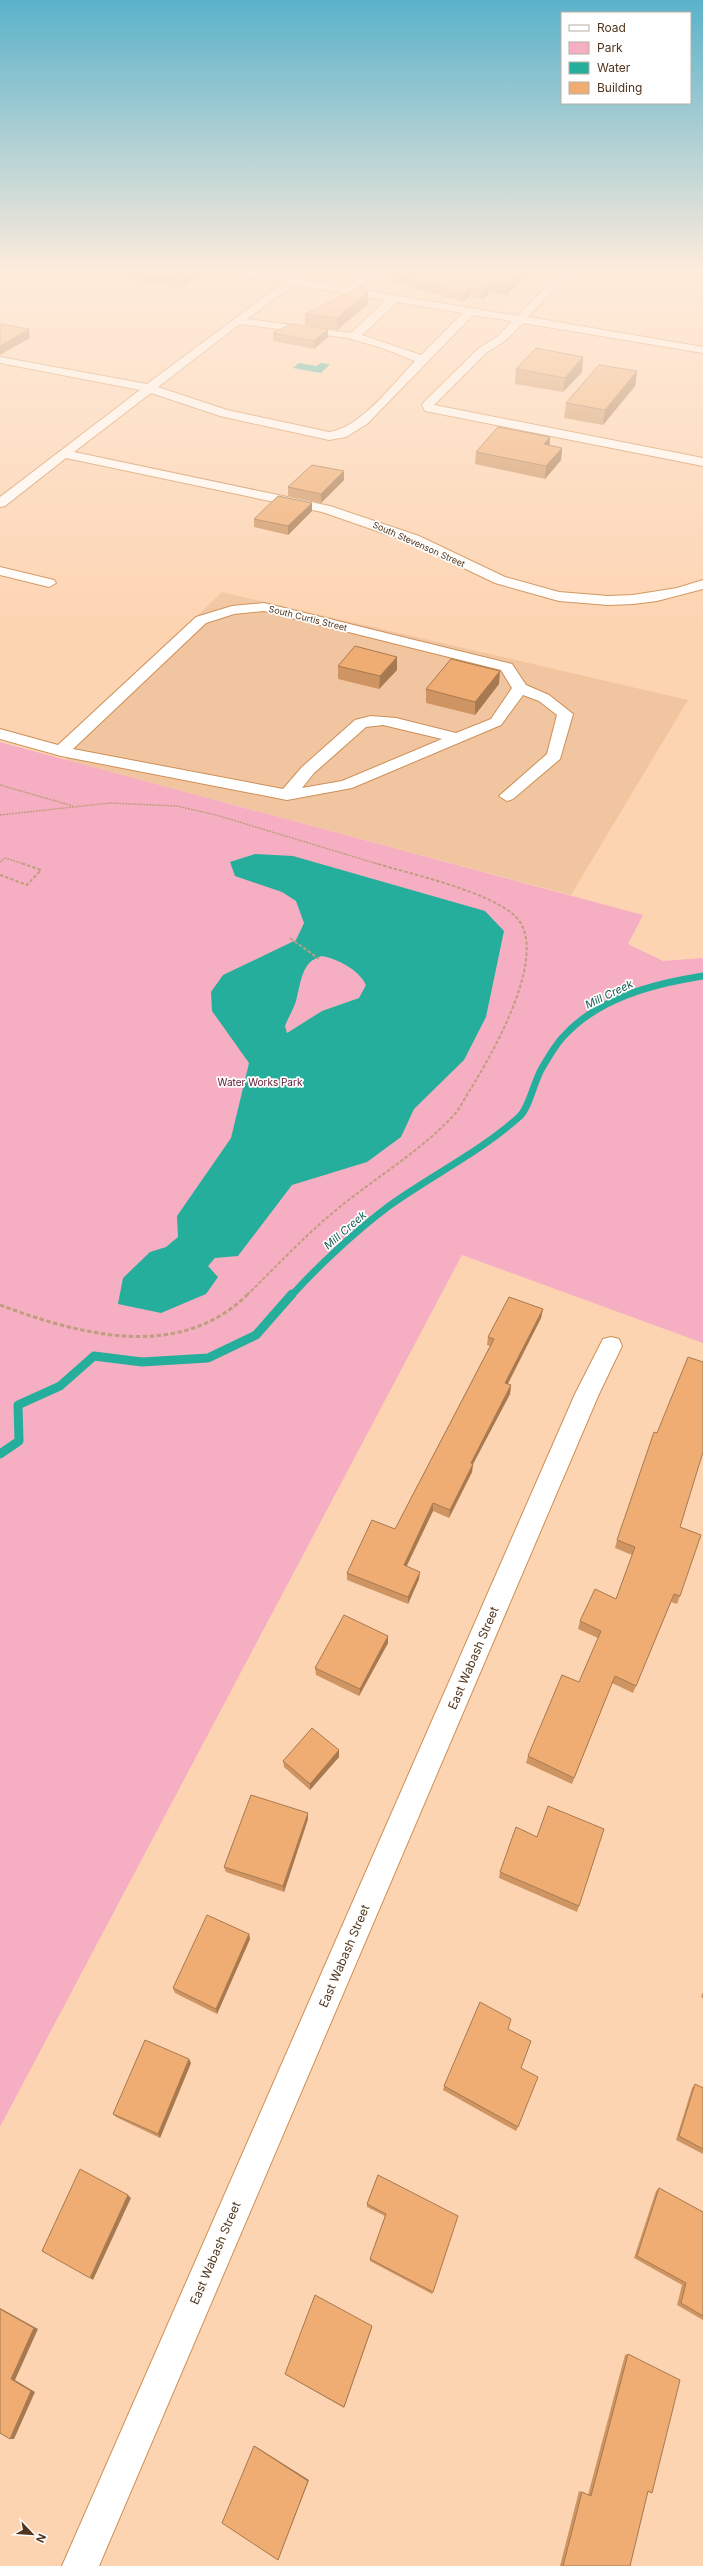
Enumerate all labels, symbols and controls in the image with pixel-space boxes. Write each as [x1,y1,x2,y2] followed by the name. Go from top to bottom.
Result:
[561,12,691,104] legend
[597,20,626,35] text: Road
[597,40,623,55] text: Park
[597,60,631,75] text: Water
[597,80,642,95] text: Building
[371,519,467,569] street label: South Stevenson Street
[268,603,348,633] street label: South Curtis Street
[583,976,636,1012] water label: Mill Creek
[218,1076,303,1088] park label: Water Works Park
[321,1207,370,1252] water label: Mill Creek
[445,1604,502,1712] street label: East Wabash Street
[316,1902,373,2010] street label: East Wabash Street
[187,2199,244,2307] street label: East Wabash Street
[12,2514,52,2554] north arrow
[33,2531,49,2545] text: N

